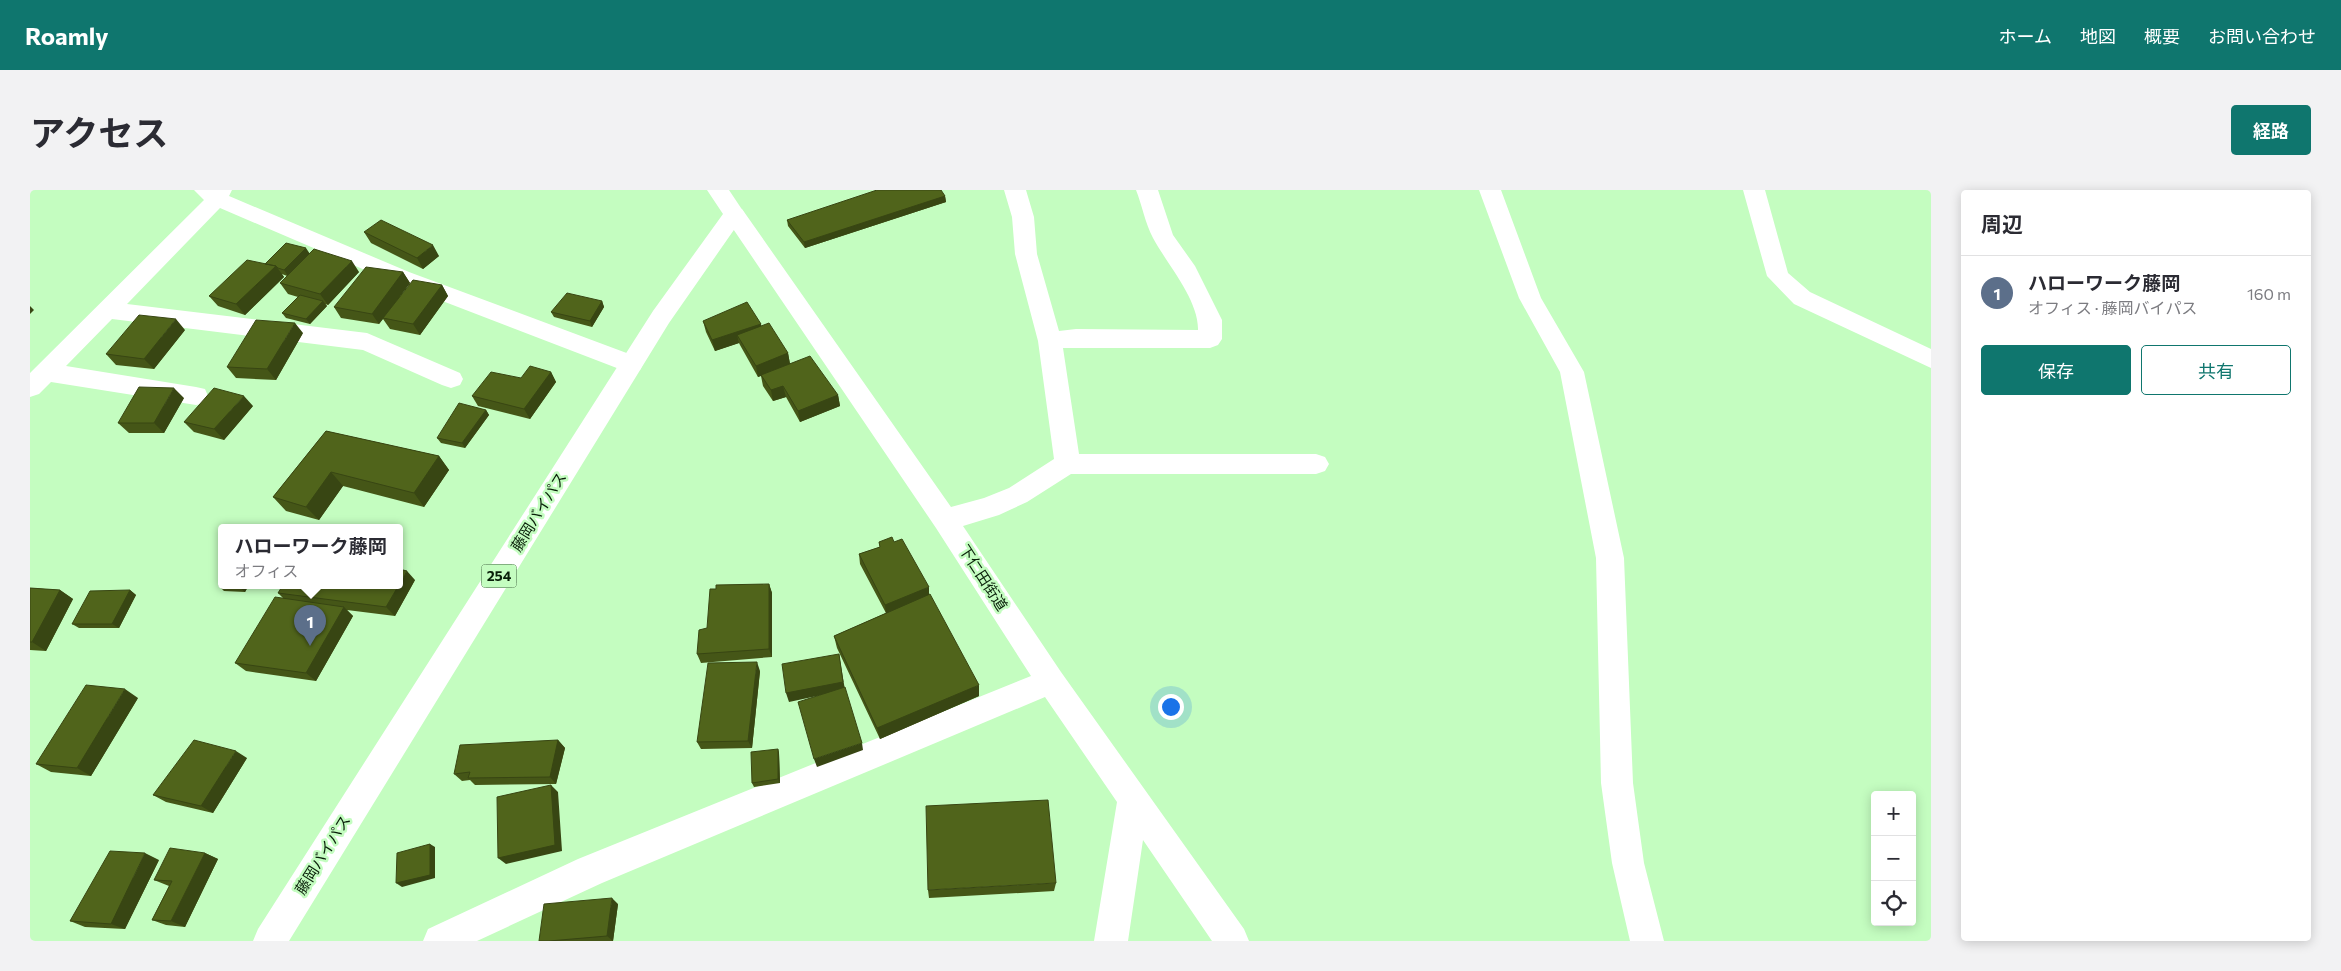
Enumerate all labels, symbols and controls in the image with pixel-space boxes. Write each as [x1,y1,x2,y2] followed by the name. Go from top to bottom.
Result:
[25,21,108,50] text: Roamly
[1999,25,2052,47] text: ホーム
[2080,25,2116,47] text: 地図
[2144,25,2180,47] text: 概要
[2208,25,2316,47] text: お問い合わせ
[2231,105,2311,155] button: 経路
[30,110,168,153] text: アクセス
[1981,211,2023,236] text: 周辺
[2028,271,2180,294] text: ハローワーク藤岡
[1993,284,2001,303] text: 1
[2247,284,2291,303] text: 160 m
[2028,298,2197,317] text: オフィス · 藤岡バイパス
[1981,345,2131,395] button: 保存
[2141,345,2291,395] button: 共有
[507,469,570,554] street label: 藤岡バイパス
[218,524,403,589] popup
[234,534,387,557] text: ハローワーク藤岡
[956,541,1012,614] street label: 下仁田街道
[234,561,298,580] text: オフィス
[482,564,516,588] road number: 254
[294,605,326,646] pin: 1
[1158,694,1184,720] your location
[1871,791,1916,926] map controls
[1871,791,1916,836] button: +
[291,812,354,897] street label: 藤岡バイパス
[1871,836,1916,881] button: −
[1871,881,1916,926] button: locate

